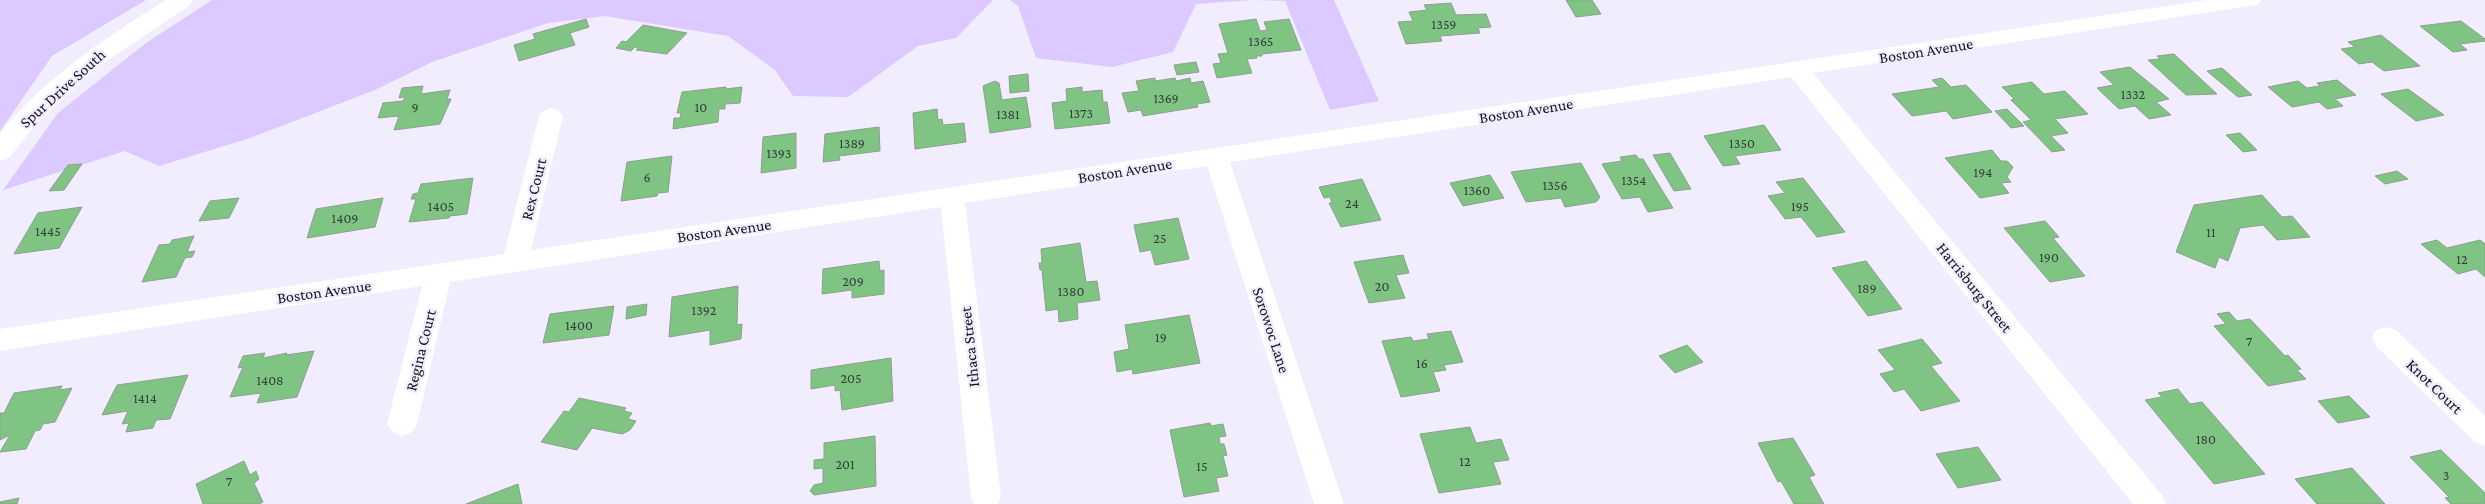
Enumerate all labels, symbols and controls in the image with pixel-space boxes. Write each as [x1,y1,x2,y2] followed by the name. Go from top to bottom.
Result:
[1432,16,1456,32] house number: 1359
[1249,33,1273,49] house number: 1365
[1878,35,1974,66] street label: Boston Avenue
[16,45,109,132] street label: Spur Drive South
[2121,86,2146,102] house number: 1332
[1153,90,1179,106] house number: 1369
[1478,95,1574,126] street label: Boston Avenue
[411,99,419,115] house number: 9
[695,99,707,115] house number: 10
[1069,105,1093,121] house number: 1373
[996,106,1020,122] house number: 1381
[839,135,865,151] house number: 1389
[1729,135,1755,151] house number: 1350
[767,145,791,161] house number: 1393
[1077,155,1173,186] street label: Boston Avenue
[518,156,549,222] street label: Rex Court
[1974,164,1992,180] house number: 194
[643,169,651,185] house number: 6
[1621,172,1647,188] house number: 1354
[1542,177,1568,193] house number: 1356
[1464,182,1490,198] house number: 1360
[1345,195,1359,211] house number: 24
[428,198,454,214] house number: 1405
[1791,198,1809,214] house number: 195
[332,210,358,226] house number: 1409
[676,215,772,246] street label: Boston Avenue
[35,223,61,239] house number: 1445
[2206,224,2216,240] house number: 11
[1153,230,1167,246] house number: 25
[1933,239,2016,337] street label: Harrisburg Street
[2039,249,2059,265] house number: 190
[2456,251,2468,267] house number: 12
[842,273,864,289] house number: 209
[276,276,372,307] street label: Boston Avenue
[1375,278,1389,294] house number: 20
[1857,280,1877,296] house number: 189
[1058,283,1084,299] house number: 1380
[1250,285,1293,375] street label: Sorowoc Lane
[692,302,717,318] house number: 1392
[957,305,982,388] street label: Ithaca Street
[402,307,440,393] street label: Regina Court
[565,317,593,333] house number: 1400
[1155,329,1167,345] house number: 19
[2246,333,2253,349] house number: 7
[1416,355,1428,371] house number: 16
[2403,356,2467,418] street label: Knot Court
[840,370,862,386] house number: 205
[256,372,284,388] house number: 1408
[133,390,157,406] house number: 1414
[2196,431,2216,447] house number: 180
[1459,453,1471,469] house number: 12
[835,456,855,472] house number: 201
[1196,458,1208,474] house number: 15
[2443,467,2449,483] house number: 3
[226,473,233,489] house number: 7

